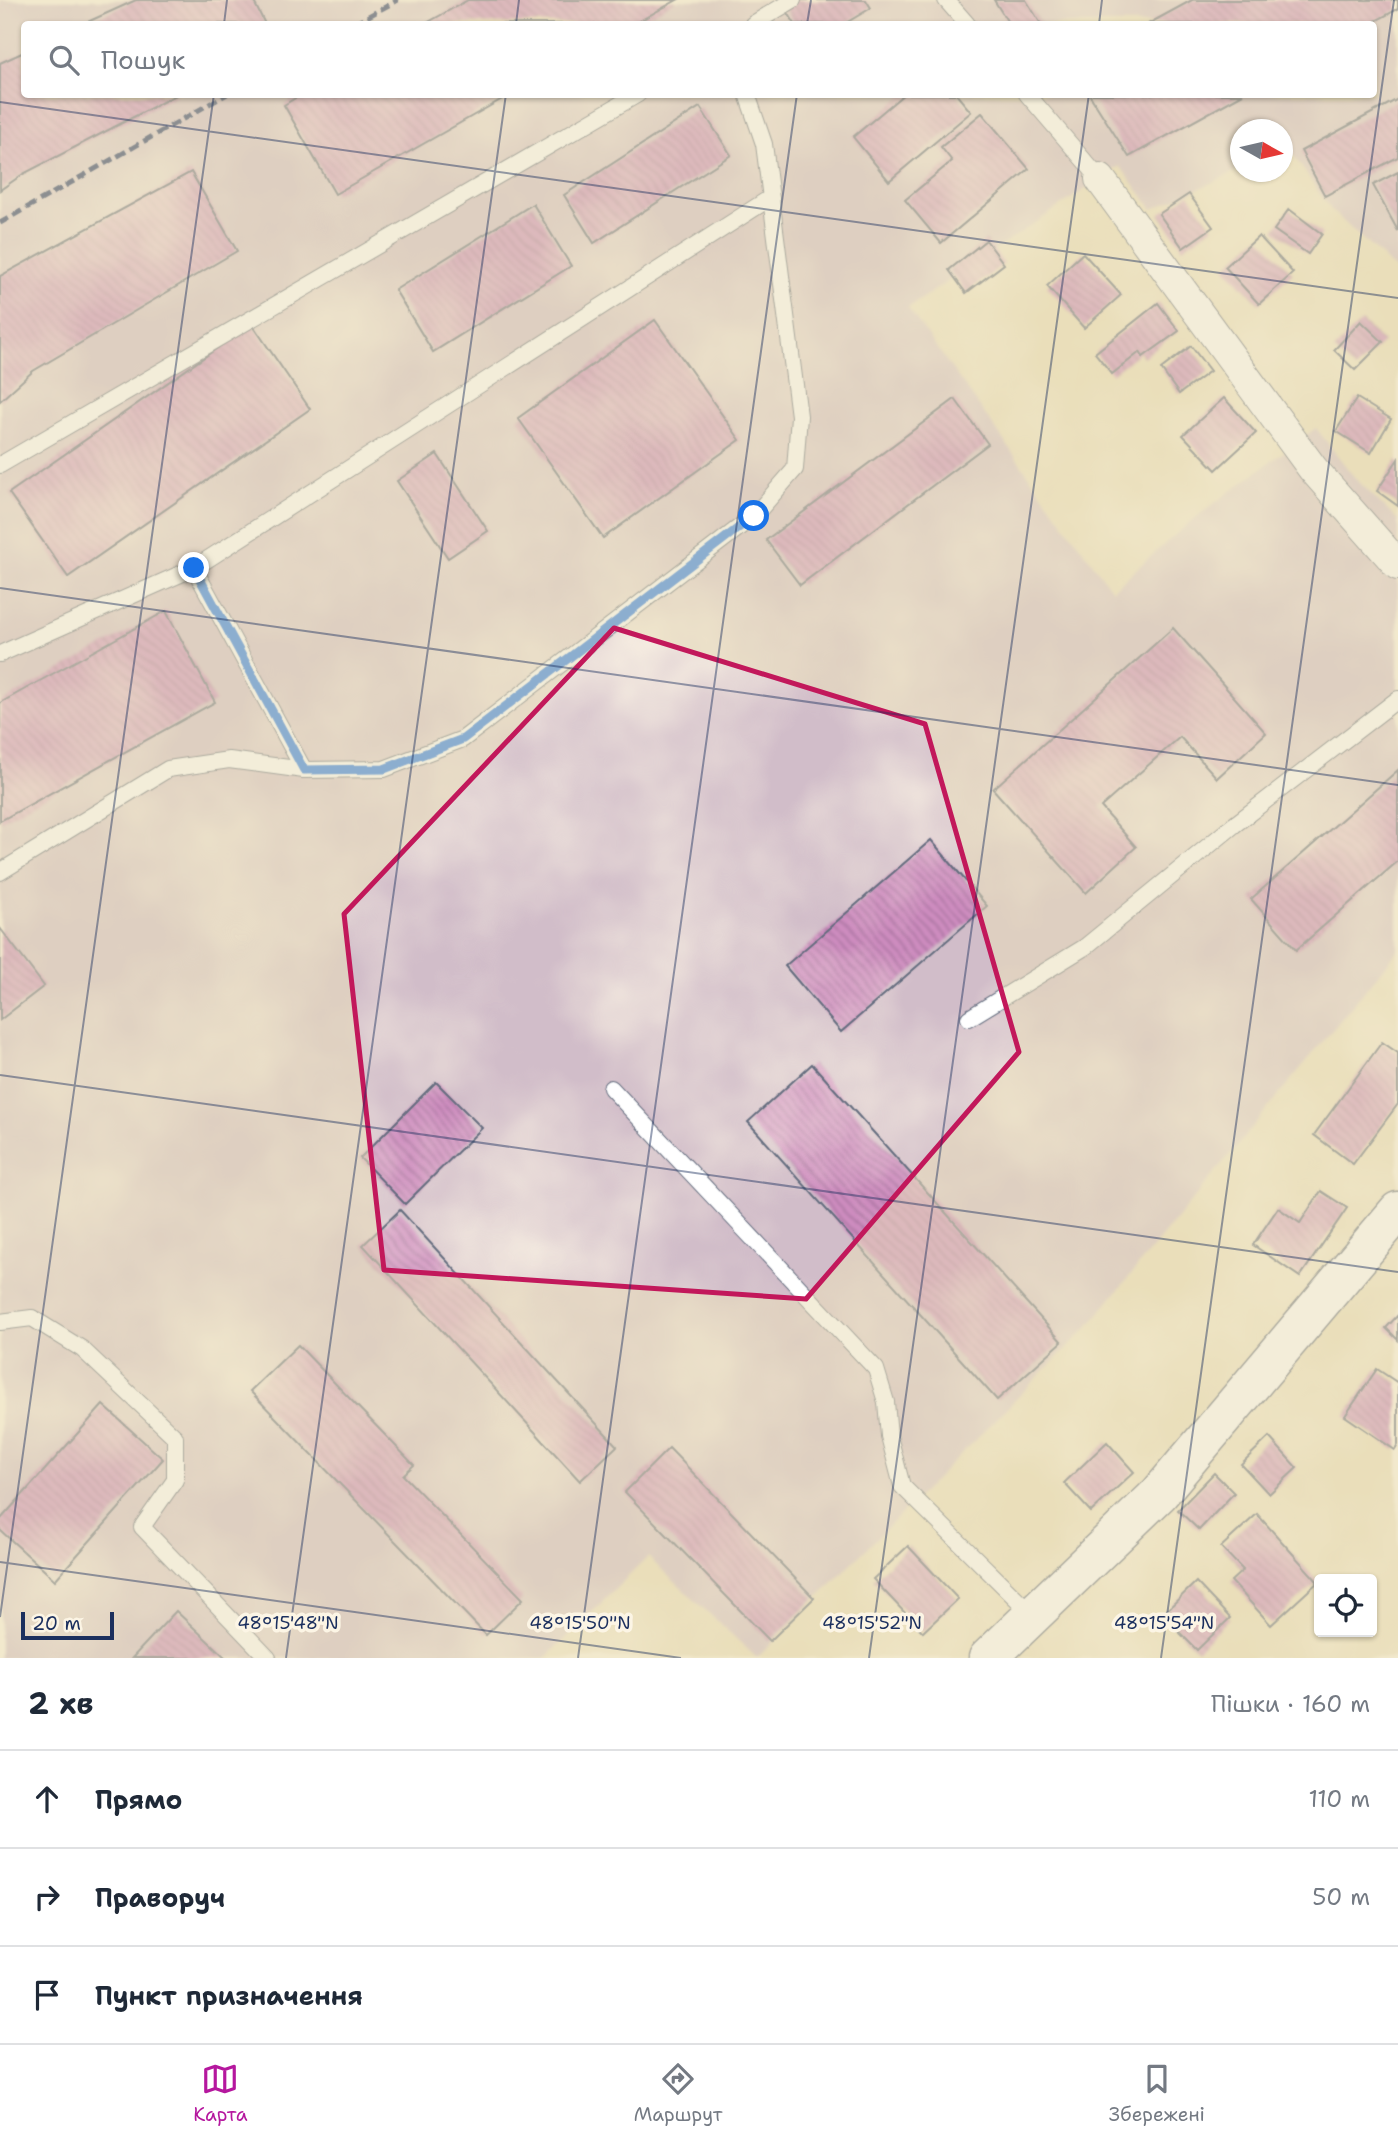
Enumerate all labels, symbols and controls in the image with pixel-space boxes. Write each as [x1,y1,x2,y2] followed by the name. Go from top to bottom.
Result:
[21,21,1377,98] search box
[45,41,83,79] icon: search
[101,42,185,77] text: Пошук
[1230,119,1293,182] north arrow
[738,500,769,531] route start
[178,552,209,583] route end
[1314,1574,1377,1637] map controls
[1314,1574,1377,1637] button: locate
[21,1609,114,1641] scale bar
[32,1611,81,1636] text: 20 m
[237,1611,339,1635] text: 48°15'48"N
[529,1611,631,1635] text: 48°15'50"N
[822,1611,922,1635] text: 48°15'52"N
[1114,1611,1214,1635] text: 48°15'54"N
[28,1683,93,1724] text: 2 хв
[1211,1689,1370,1719] text: Пішки · 160 m
[28,1780,66,1818] icon: ahead
[95,1782,183,1817] text: Прямо
[1308,1784,1370,1814] text: 110 m
[28,1878,66,1916] icon: right
[95,1880,225,1915] text: Праворуч
[1312,1882,1370,1912] text: 50 m
[28,1976,66,2014] icon: arrive
[95,1978,363,2013] text: Пункт призначення
[193,2060,248,2127] tab: Карта
[634,2060,722,2127] tab: Маршрут
[1109,2060,1205,2127] tab: Збережені

